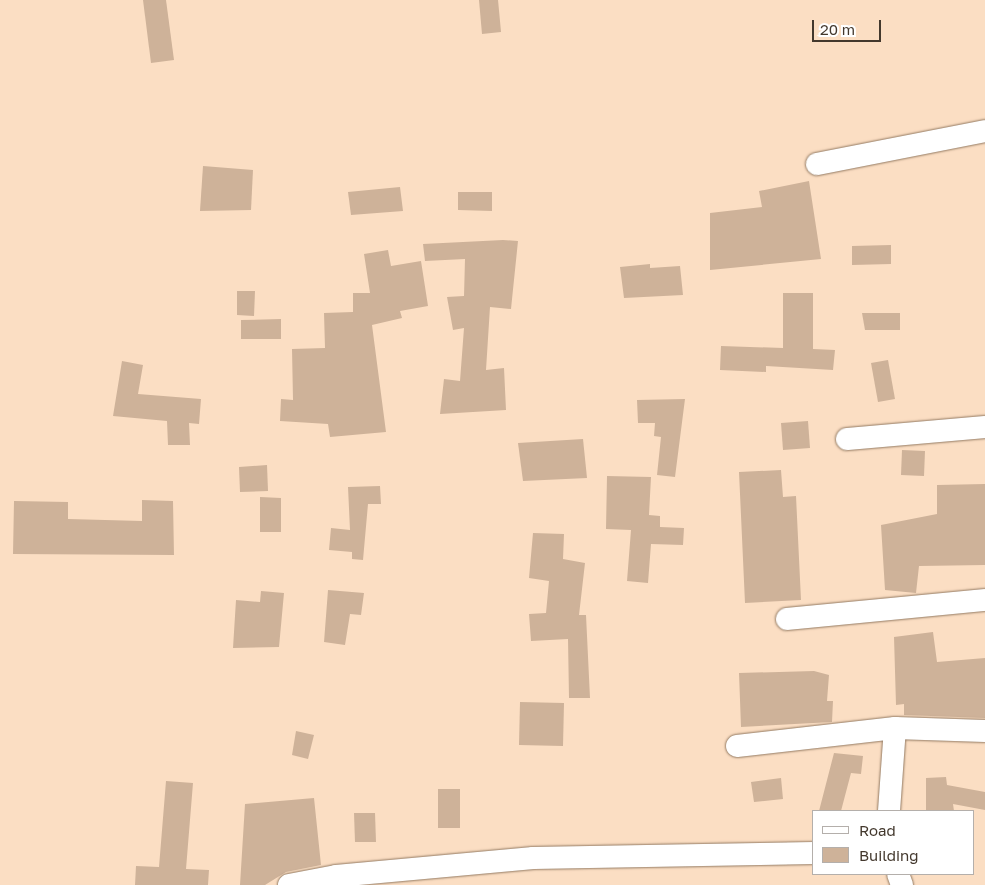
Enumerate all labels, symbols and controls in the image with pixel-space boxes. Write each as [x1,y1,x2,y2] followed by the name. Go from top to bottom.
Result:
[815,10,884,42] scale bar
[820,20,855,38] text: 20 m
[812,810,975,875] legend
[859,821,896,839] text: Road
[859,846,919,864] text: Building

